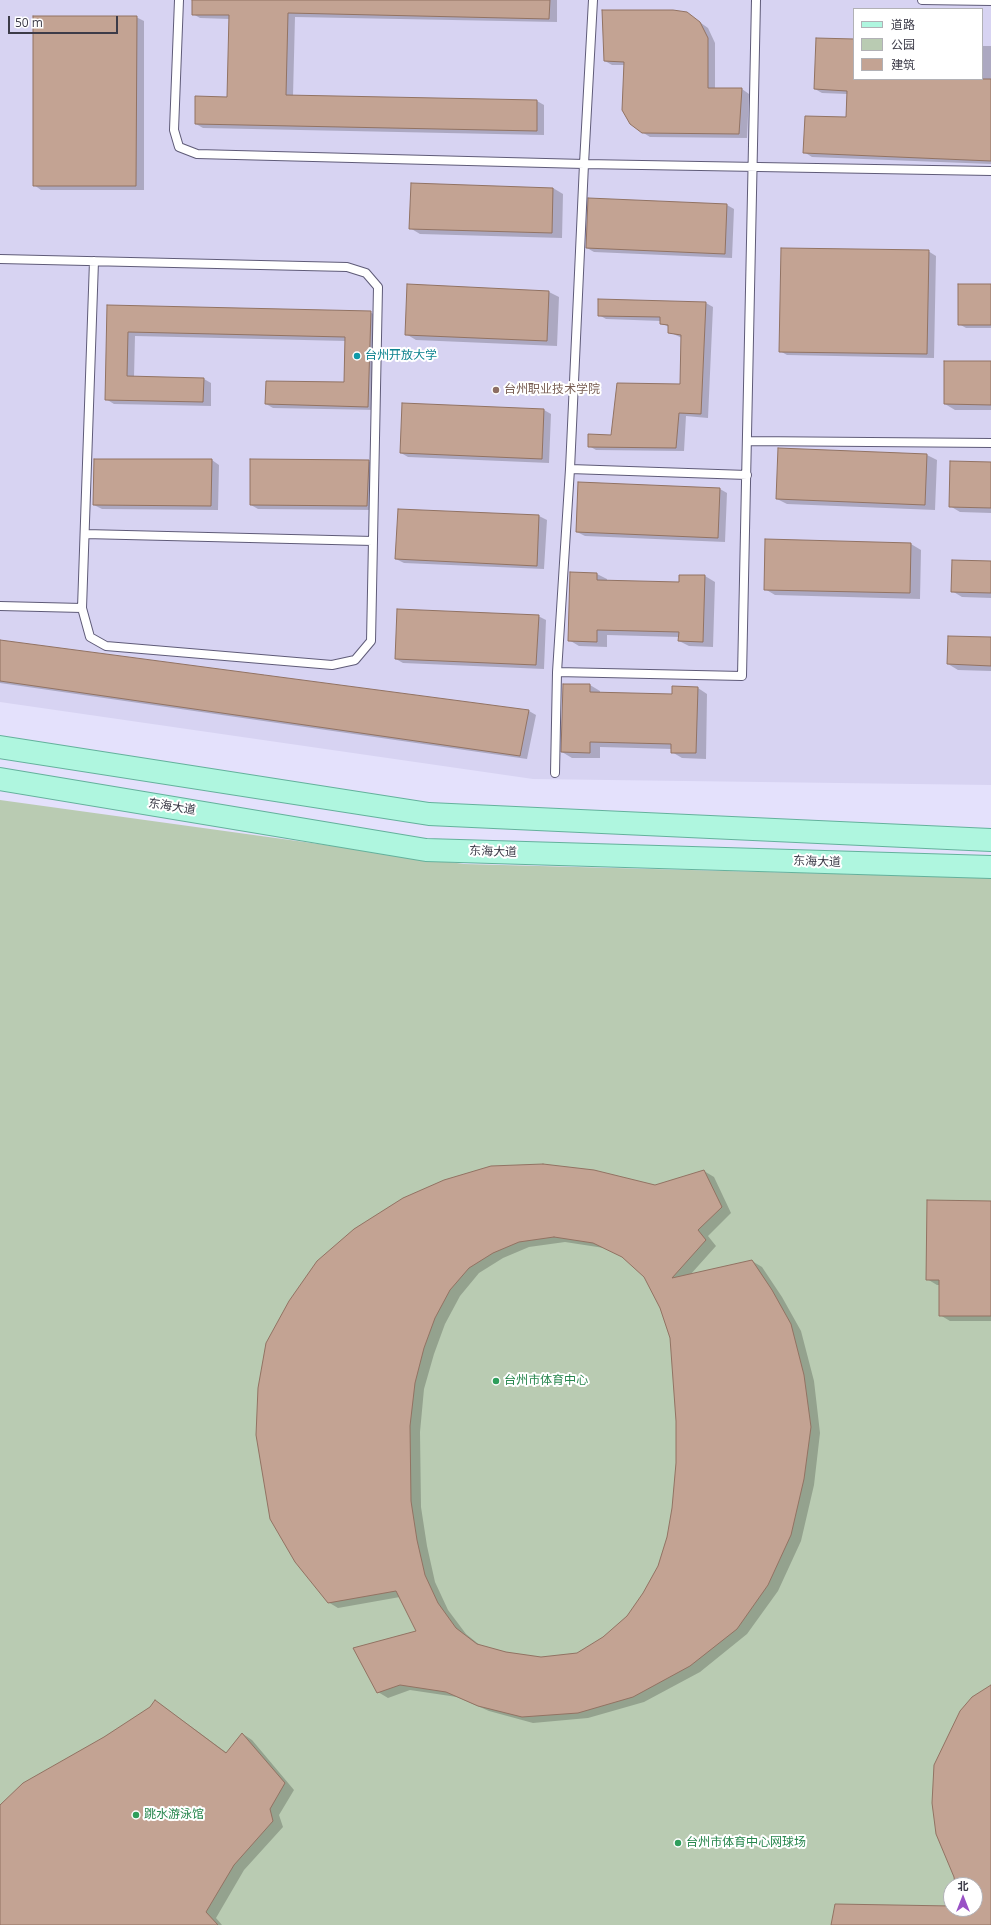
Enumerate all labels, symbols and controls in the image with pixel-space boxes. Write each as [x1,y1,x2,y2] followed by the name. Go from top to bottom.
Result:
[10,8,120,34] scale bar
[853,8,983,80] legend
[15,14,43,31] text: 50 m
[891,16,915,33] text: 道路
[891,36,915,53] text: 公园
[891,56,915,73] text: 建筑
[365,349,437,363] place label: 台州开放大学
[352,351,362,361] marker: 台州开放大学
[504,383,600,397] place label: 台州职业技术学院
[491,385,501,395] marker: 台州职业技术学院
[147,796,197,818] street label: 东海大道
[469,844,517,860] street label: 东海大道
[793,854,841,870] street label: 东海大道
[504,1374,588,1388] place label: 台州市体育中心
[491,1376,501,1386] marker: 台州市体育中心
[144,1808,204,1822] place label: 跳水游泳馆
[131,1810,141,1820] marker: 跳水游泳馆
[686,1836,806,1850] place label: 台州市体育中心网球场
[673,1838,683,1848] marker: 台州市体育中心网球场
[943,1877,983,1917] north arrow
[958,1878,969,1893] text: 北

